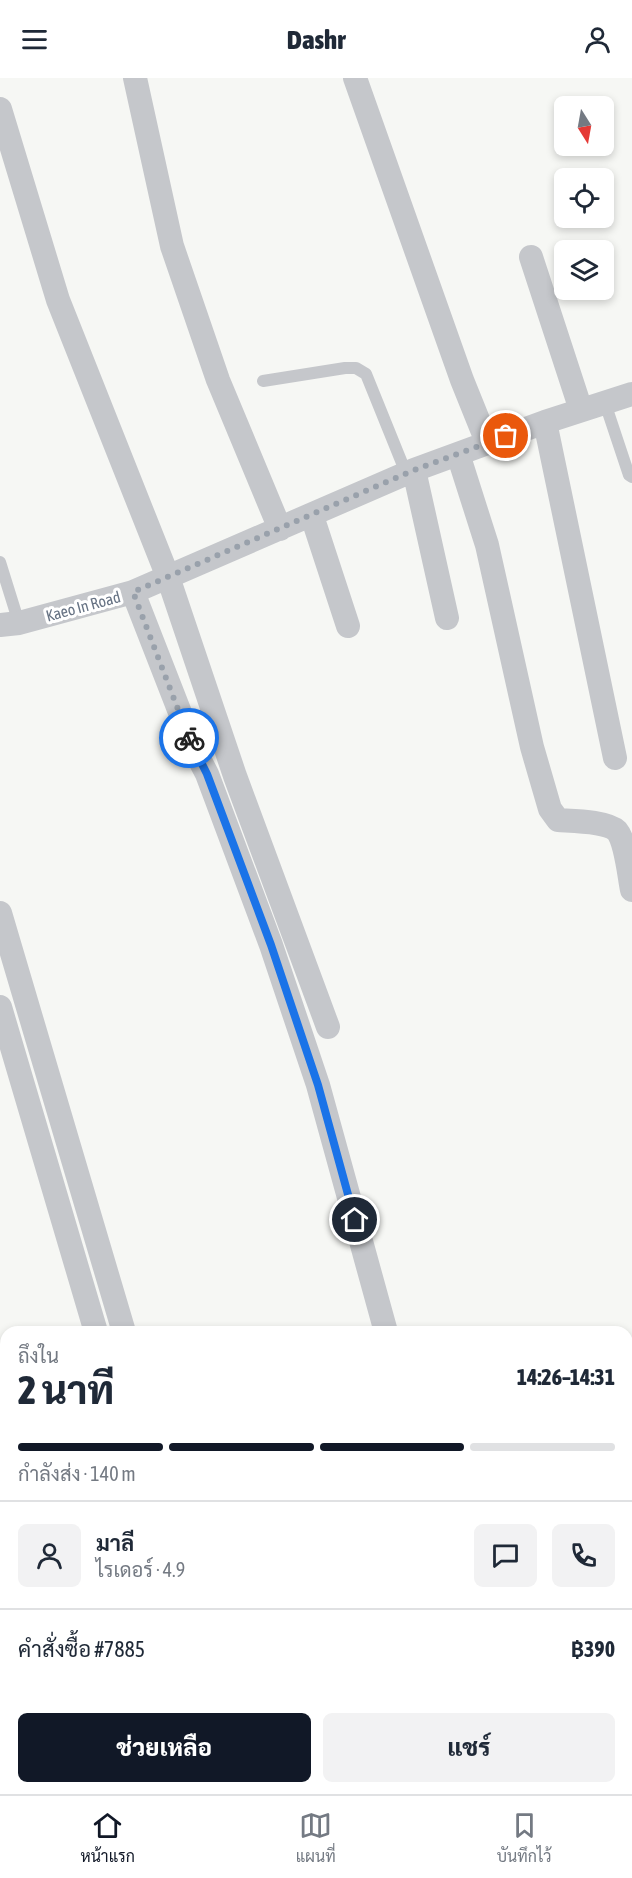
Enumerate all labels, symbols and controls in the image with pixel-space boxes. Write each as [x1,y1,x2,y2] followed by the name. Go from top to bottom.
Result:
[18,23,51,56] icon: menu
[581,23,614,56] icon: person
[287,24,345,55] text: Dashr
[554,96,614,156] north arrow
[554,96,614,300] map controls
[554,168,614,228] button: locate
[554,240,614,300] button: layers
[480,410,531,461] pin
[489,419,522,452] icon: bag
[44,587,122,625] street label: Kaeo In Road
[159,708,219,768] courier
[173,722,206,755] icon: bike
[329,1194,380,1245] pin
[338,1203,371,1236] icon: home
[18,1344,59,1367] text: ถึงใน
[517,1364,615,1390] text: 14:26–14:31
[18,1368,114,1412] text: 2 นาที
[18,1462,136,1485] text: กำลังส่ง · 140 m
[18,1524,81,1587] button: person
[474,1524,537,1587] button: chat
[552,1524,615,1587] button: phone
[96,1530,134,1556] text: มาลี
[96,1558,185,1581] text: ไรเดอร์ · 4.9
[18,1636,145,1662] text: คำสั่งซื้อ #7885
[571,1636,615,1662] text: ฿390
[18,1713,311,1782] button: ช่วยเหลือ
[323,1713,615,1782] button: แชร์
[81,1809,135,1866] tab: หน้าแรก
[296,1809,336,1866] tab: แผนที่
[497,1809,551,1866] tab: บันทึกไว้

